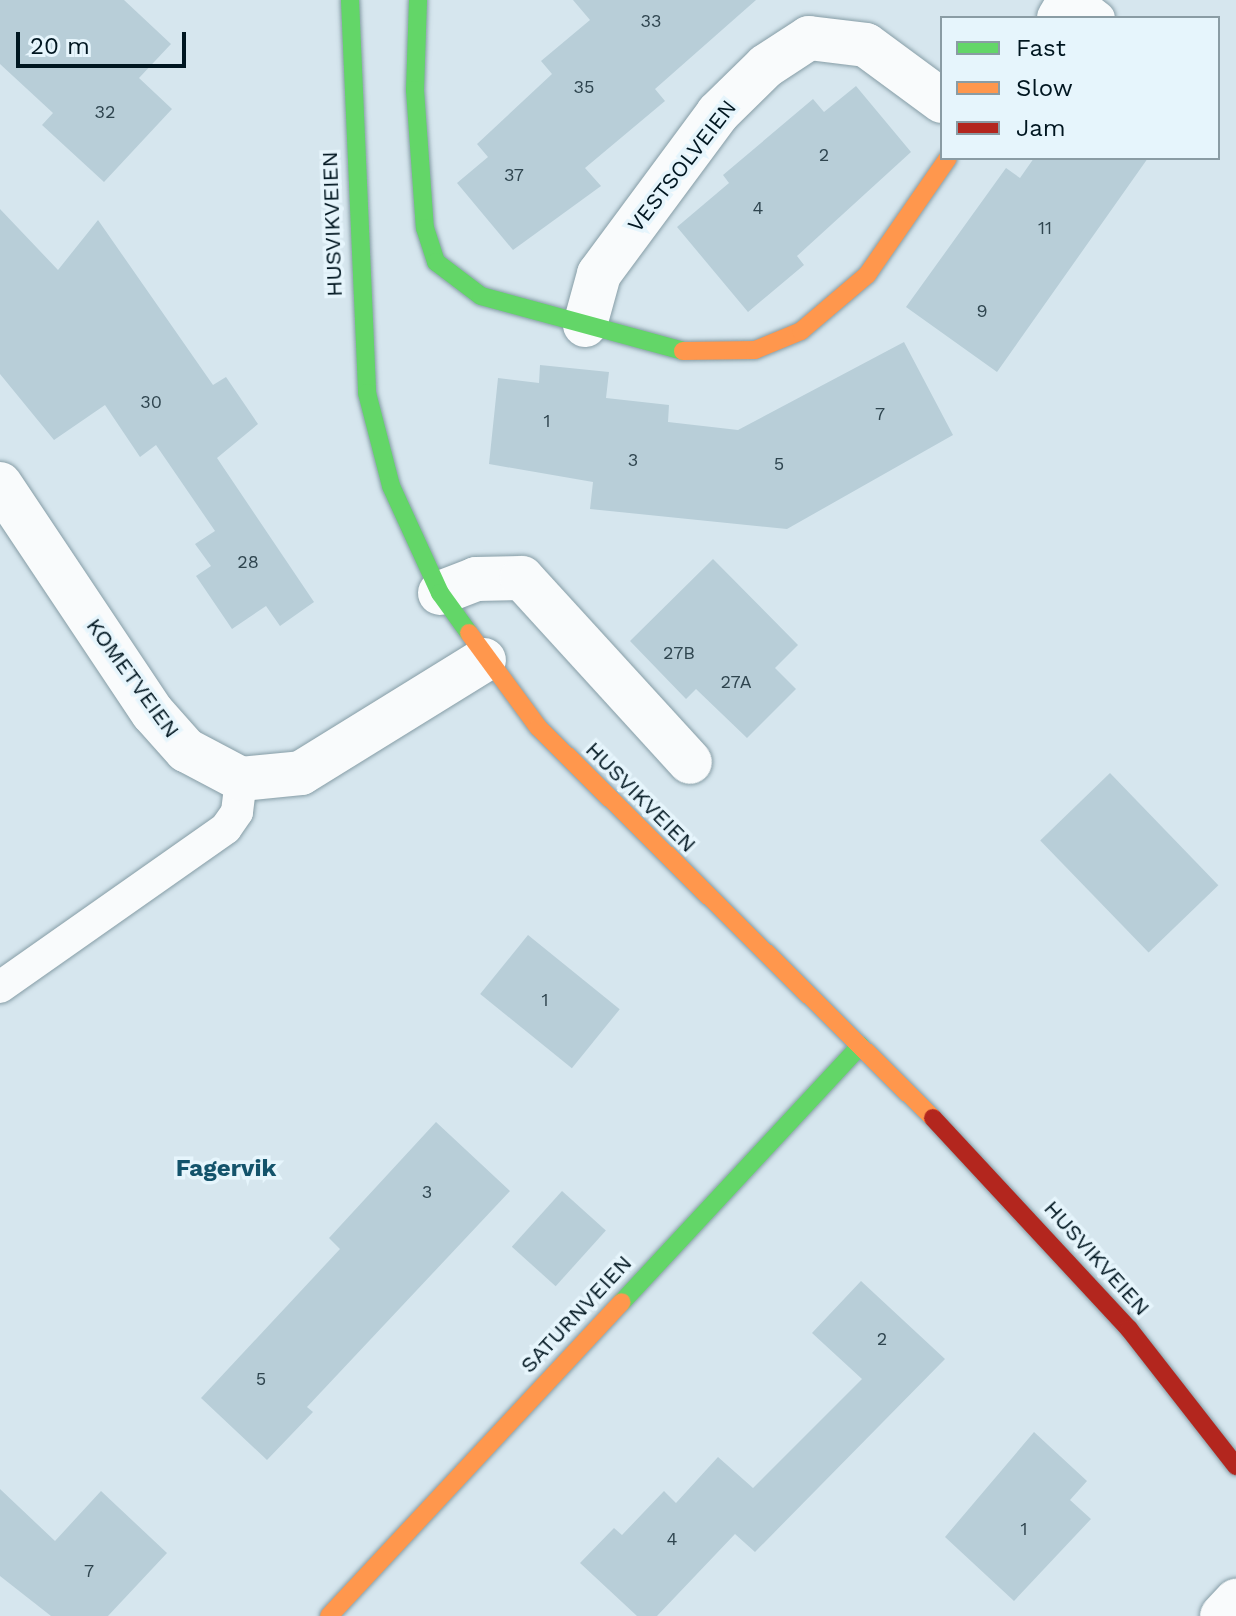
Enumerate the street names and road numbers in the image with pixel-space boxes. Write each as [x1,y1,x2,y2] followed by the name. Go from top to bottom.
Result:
[622,95,742,237] street label: VESTSOLVEIEN
[316,151,348,297] street label: HUSVIKVEIEN
[81,613,185,743] street label: KOMETVEIEN
[580,736,702,858] street label: HUSVIKVEIEN
[1038,1195,1156,1321] street label: HUSVIKVEIEN
[515,1250,637,1378] street label: SATURNVEIEN

